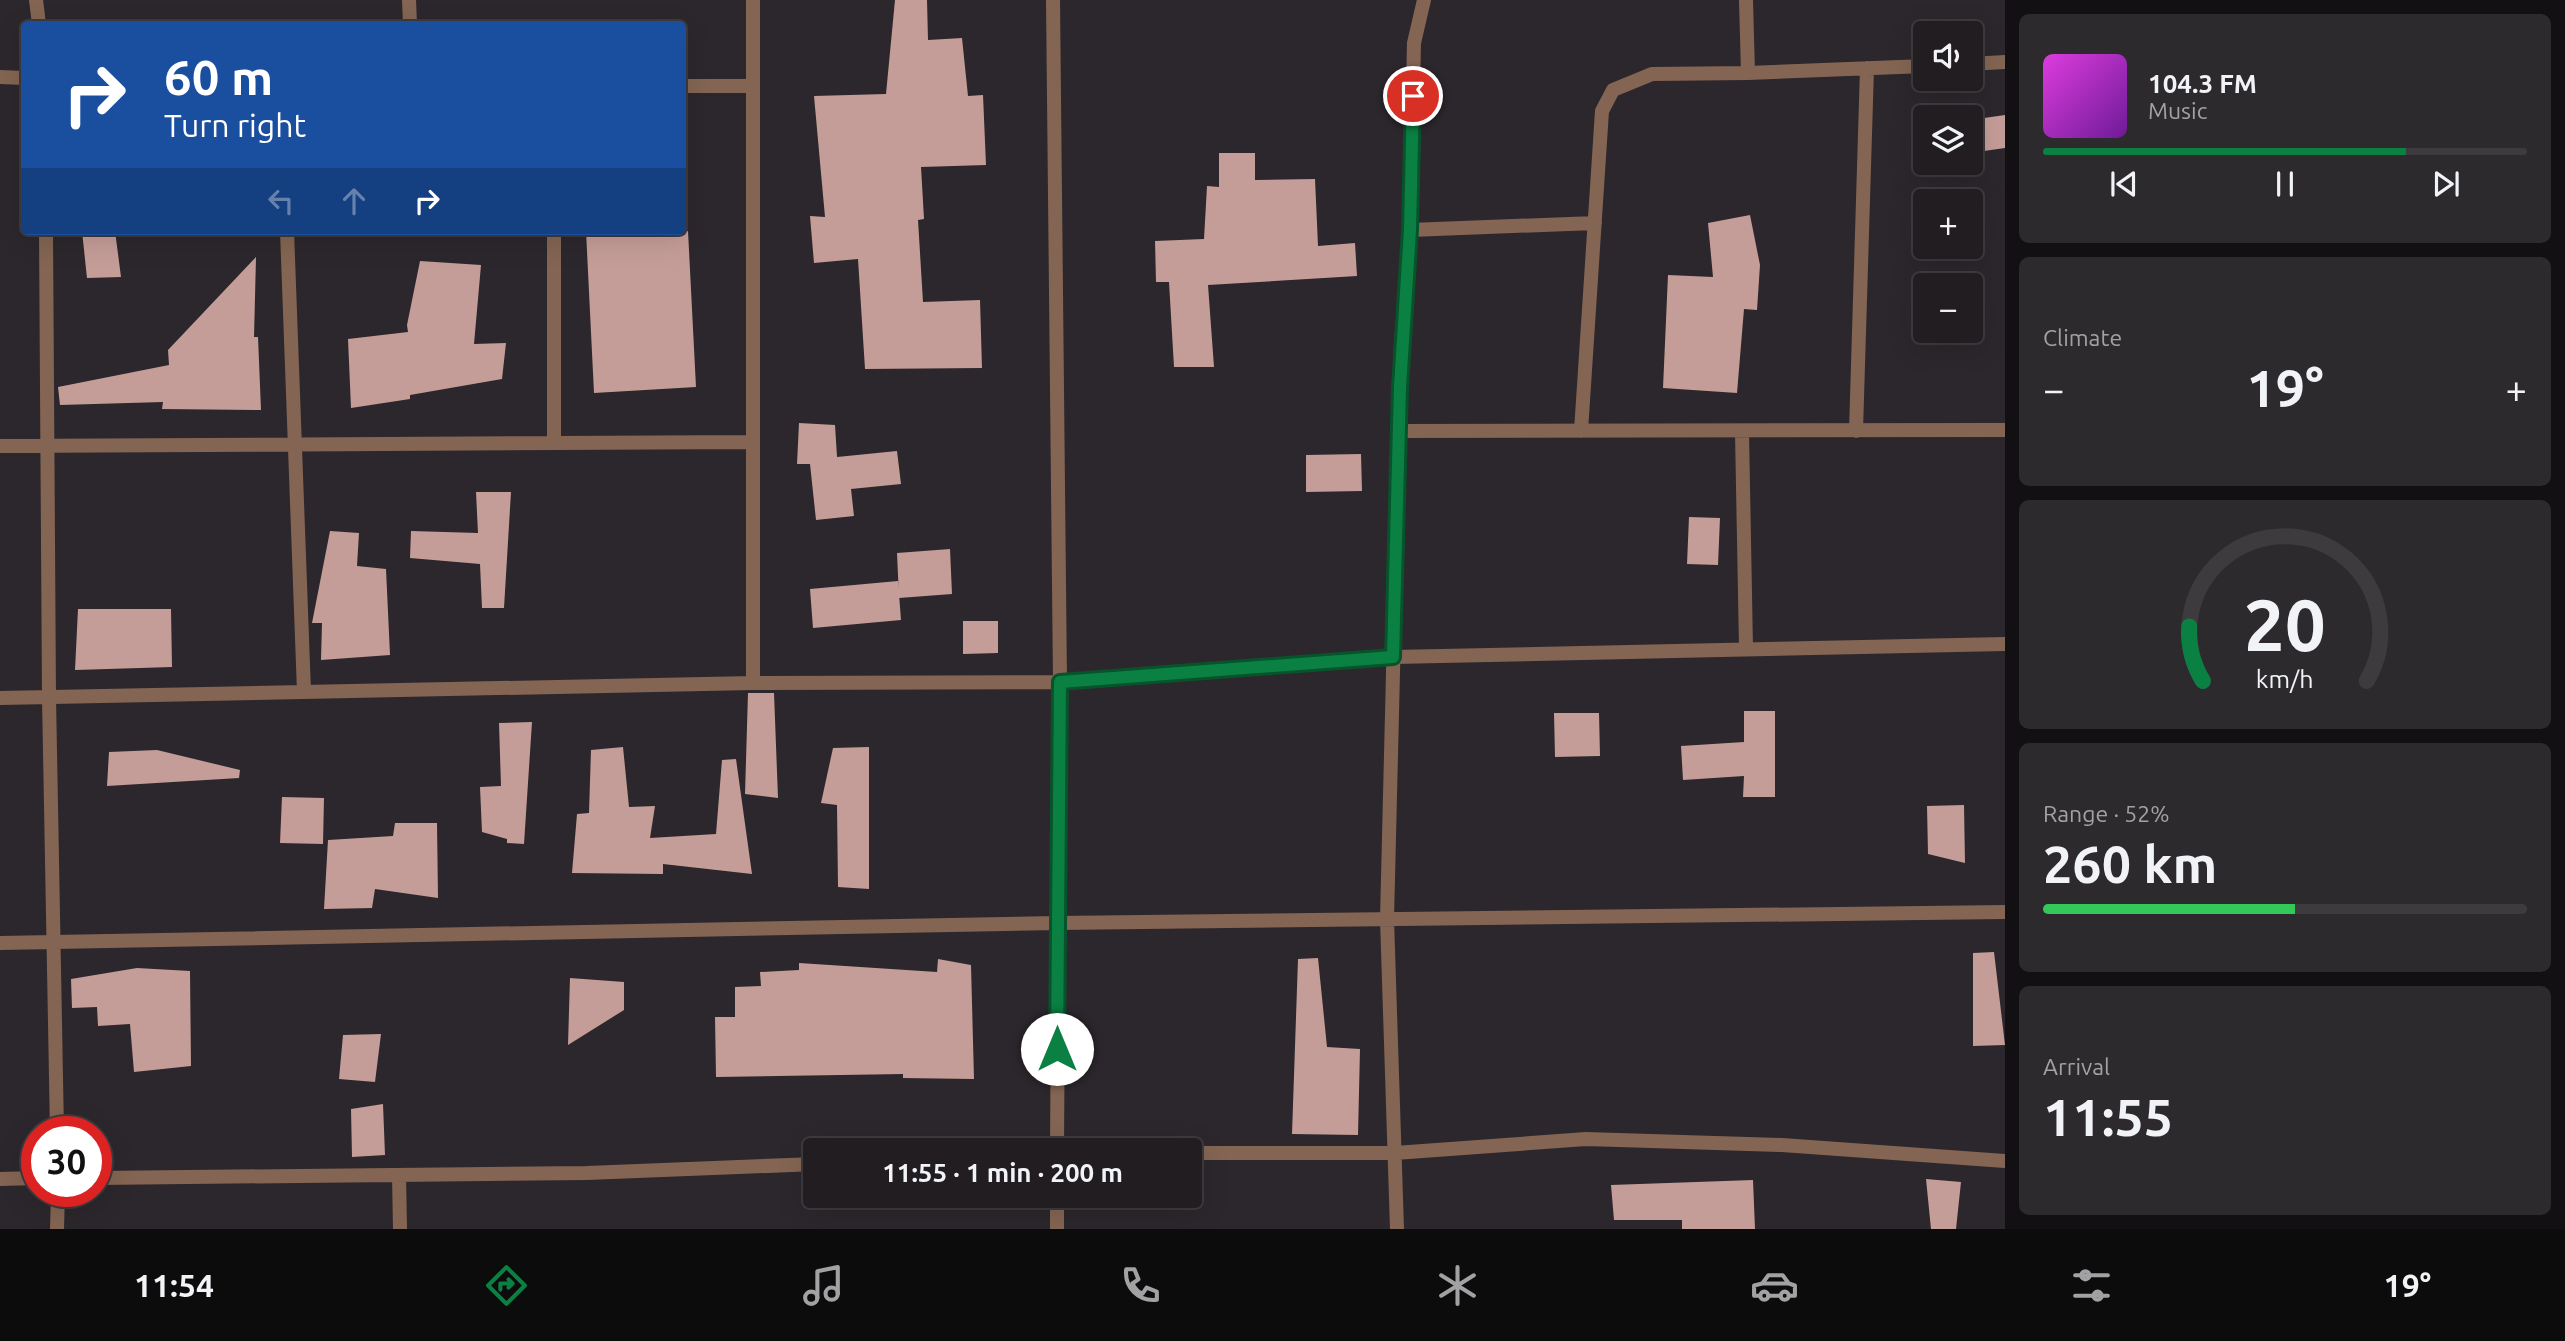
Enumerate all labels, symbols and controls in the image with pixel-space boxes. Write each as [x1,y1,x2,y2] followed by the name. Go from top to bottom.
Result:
[1913,21,1983,343] map controls
[1913,21,1983,91] button: sound
[49,49,140,140] icon: right
[164,49,273,104] text: 60 m
[1383,66,1443,126] pin
[2148,69,2257,98] text: 104.3 FM
[1394,77,1432,115] icon: arrive
[2148,98,2207,123] text: Music
[1913,105,1983,175] button: layers
[164,107,306,143] text: Turn right
[2105,165,2143,203] icon: previous
[2266,165,2304,203] icon: pause
[2427,165,2465,203] icon: next
[262,182,300,220] icon: left
[335,182,373,220] icon: ahead
[408,182,446,220] icon: right
[1913,189,1983,259] button: +
[1913,273,1983,343] button: −
[2043,325,2122,350] text: Climate
[2246,359,2324,417] text: 19°
[2043,368,2064,410] text: −
[2506,368,2527,410] text: +
[2244,583,2326,665] text: 20
[2256,664,2314,692] text: km/h
[2043,801,2170,826] text: Range · 52%
[2043,835,2217,893] text: 260 km
[1020,1012,1094,1086] position arrow
[2043,1054,2110,1079] text: Arrival
[2043,1088,2173,1146] text: 11:55
[21,1116,112,1207] speed limit sign: 30
[882,1158,1123,1187] text: 11:55 · 1 min · 200 m
[482,1261,531,1310] icon: directions
[799,1261,848,1310] icon: music
[1116,1261,1165,1310] icon: phone
[1433,1261,1482,1310] icon: climate
[1750,1261,1799,1310] icon: car
[2067,1261,2116,1310] icon: filters
[134,1267,214,1303] text: 11:54
[2384,1267,2431,1303] text: 19°

